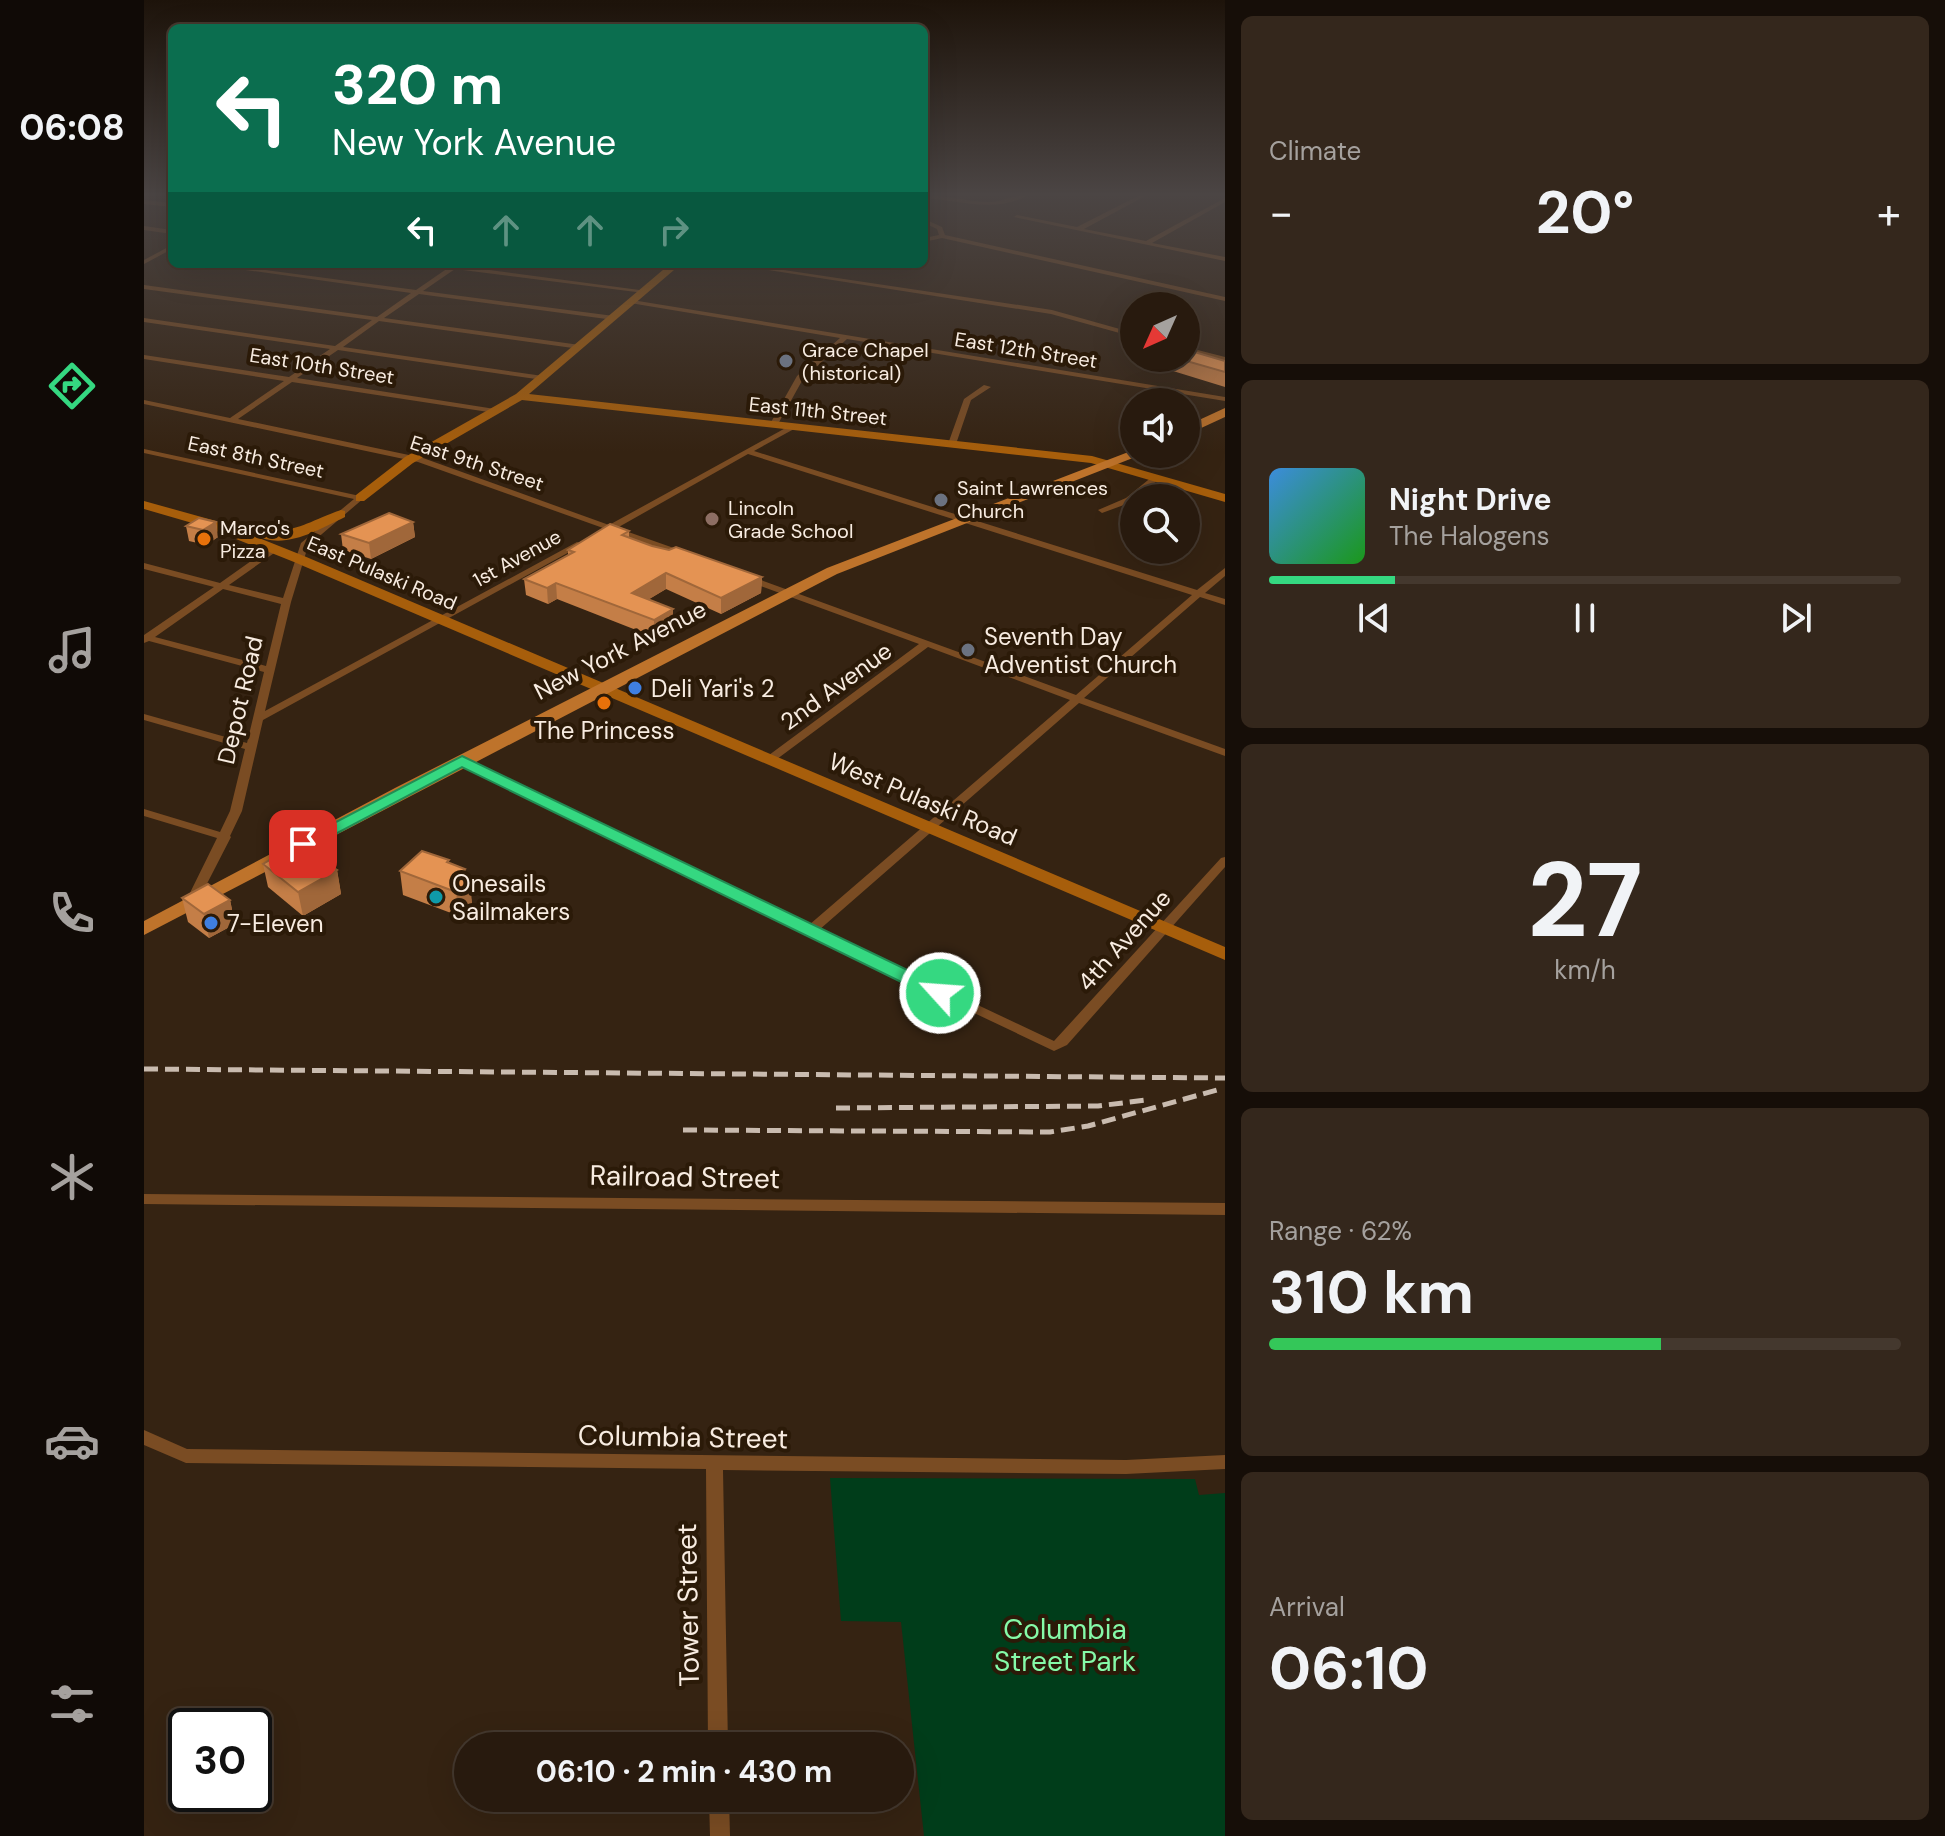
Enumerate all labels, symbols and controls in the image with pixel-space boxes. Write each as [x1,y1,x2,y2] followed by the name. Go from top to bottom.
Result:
[332,48,503,121] text: 320 m
[200,56,304,160] icon: left
[19,104,125,151] text: 06:08
[332,119,616,166] text: New York Avenue
[1269,134,1361,168] text: Climate
[1536,173,1634,252] text: 20°
[1269,184,1293,242] text: −
[1877,184,1901,242] text: +
[400,208,444,252] icon: left
[484,208,528,252] icon: ahead
[568,208,612,252] icon: ahead
[652,208,696,252] icon: right
[1120,292,1200,372] north arrow
[1120,292,1200,564] map controls
[953,326,1099,374] street label: East 12th Street
[802,337,929,386] place label: Grace Chapel (historical)
[248,342,396,390] street label: East 10th Street
[777,352,795,370] marker: Grace Chapel (historical)
[44,358,100,414] icon: directions
[1120,388,1200,468] button: sound
[748,391,889,431] street label: East 11th Street
[407,429,547,497] street label: East 9th Street
[186,430,327,484] street label: East 8th Street
[957,475,1108,524] place label: Saint Lawrences Church
[1389,480,1552,519] text: Night Drive
[1120,484,1200,564] button: search
[932,491,950,509] marker: Saint Lawrences Church
[728,495,853,544] place label: Lincoln Grade School
[703,510,721,528] marker: Lincoln Grade School
[220,515,290,564] place label: Marco's Pizza
[1389,519,1549,553] text: The Halogens
[468,523,566,593] street label: 1st Avenue
[195,530,213,548] marker: Marco's Pizza
[303,530,461,616] street label: East Pulaski Road
[529,593,711,707] street label: New York Avenue
[1352,596,1396,640] icon: previous
[1563,596,1607,640] icon: pause
[1774,596,1818,640] icon: next
[984,621,1177,680] place label: Seventh Day Adventist Church
[44,622,100,678] icon: music
[210,633,270,767] street label: Depot Road
[774,635,898,737] street label: 2nd Avenue
[959,641,977,659] marker: Seventh Day Adventist Church
[651,673,775,704] place label: Deli Yari's 2
[626,679,644,697] marker: Deli Yari's 2
[595,694,613,712] marker: The Princess
[533,715,675,746] place label: The Princess
[824,745,1022,853] street label: West Pulaski Road
[269,810,337,878] pin
[281,822,325,866] icon: arrive
[1527,833,1643,968] text: 27
[452,868,570,927] place label: Onesails Sailmakers
[1070,883,1178,997] street label: 4th Avenue
[44,885,100,941] icon: phone
[427,888,445,906] marker: Onesails Sailmakers
[227,908,324,939] place label: 7-Eleven
[202,914,220,932] marker: 7-Eleven
[898,951,982,1035] position arrow
[1554,953,1616,987] text: km/h
[44,1149,100,1205] icon: climate
[589,1157,781,1197] street label: Railroad Street
[1269,1214,1412,1248] text: Range · 62%
[1269,1253,1474,1332] text: 310 km
[44,1413,100,1469] icon: car
[578,1417,788,1457] street label: Columbia Street
[668,1523,708,1687] street label: Tower Street
[1269,1590,1345,1624] text: Arrival
[994,1611,1136,1680] park label: Columbia Street Park
[1269,1629,1429,1708] text: 06:10
[44,1676,100,1732] icon: filters
[168,1708,272,1812] speed limit sign: 30
[536,1752,832,1791] text: 06:10 · 2 min · 430 m

